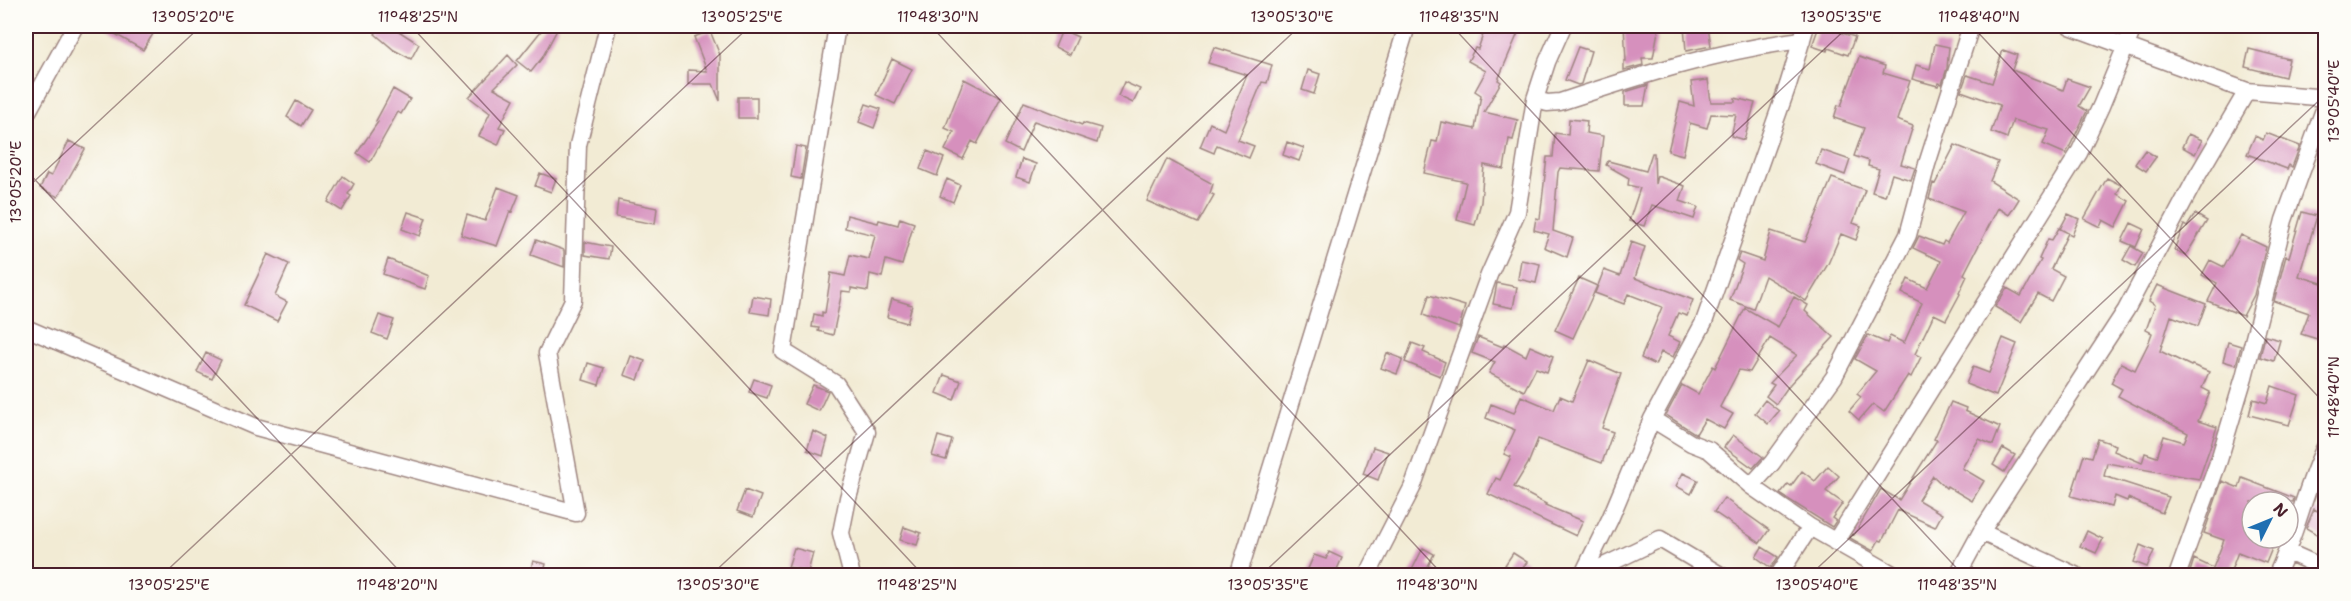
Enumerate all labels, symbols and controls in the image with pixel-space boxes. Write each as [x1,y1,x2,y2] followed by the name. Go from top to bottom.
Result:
[152,7,234,27] text: 13°05'20"E
[378,7,458,27] text: 11°48'25"N
[701,7,783,27] text: 13°05'25"E
[897,7,979,27] text: 11°48'30"N
[1251,7,1333,27] text: 13°05'30"E
[1419,7,1499,27] text: 11°48'35"N
[1800,7,1882,27] text: 13°05'35"E
[1938,7,2020,27] text: 11°48'40"N
[2324,60,2344,142] text: 13°05'40"E
[6,141,26,223] text: 13°05'20"E
[2324,356,2344,438] text: 11°48'40"N
[2240,490,2300,550] north arrow
[2269,498,2293,522] text: N
[128,575,210,595] text: 13°05'25"E
[356,575,438,595] text: 11°48'20"N
[677,575,759,595] text: 13°05'30"E
[877,575,957,595] text: 11°48'25"N
[1227,575,1309,595] text: 13°05'35"E
[1396,575,1478,595] text: 11°48'30"N
[1776,575,1858,595] text: 13°05'40"E
[1917,575,1997,595] text: 11°48'35"N

